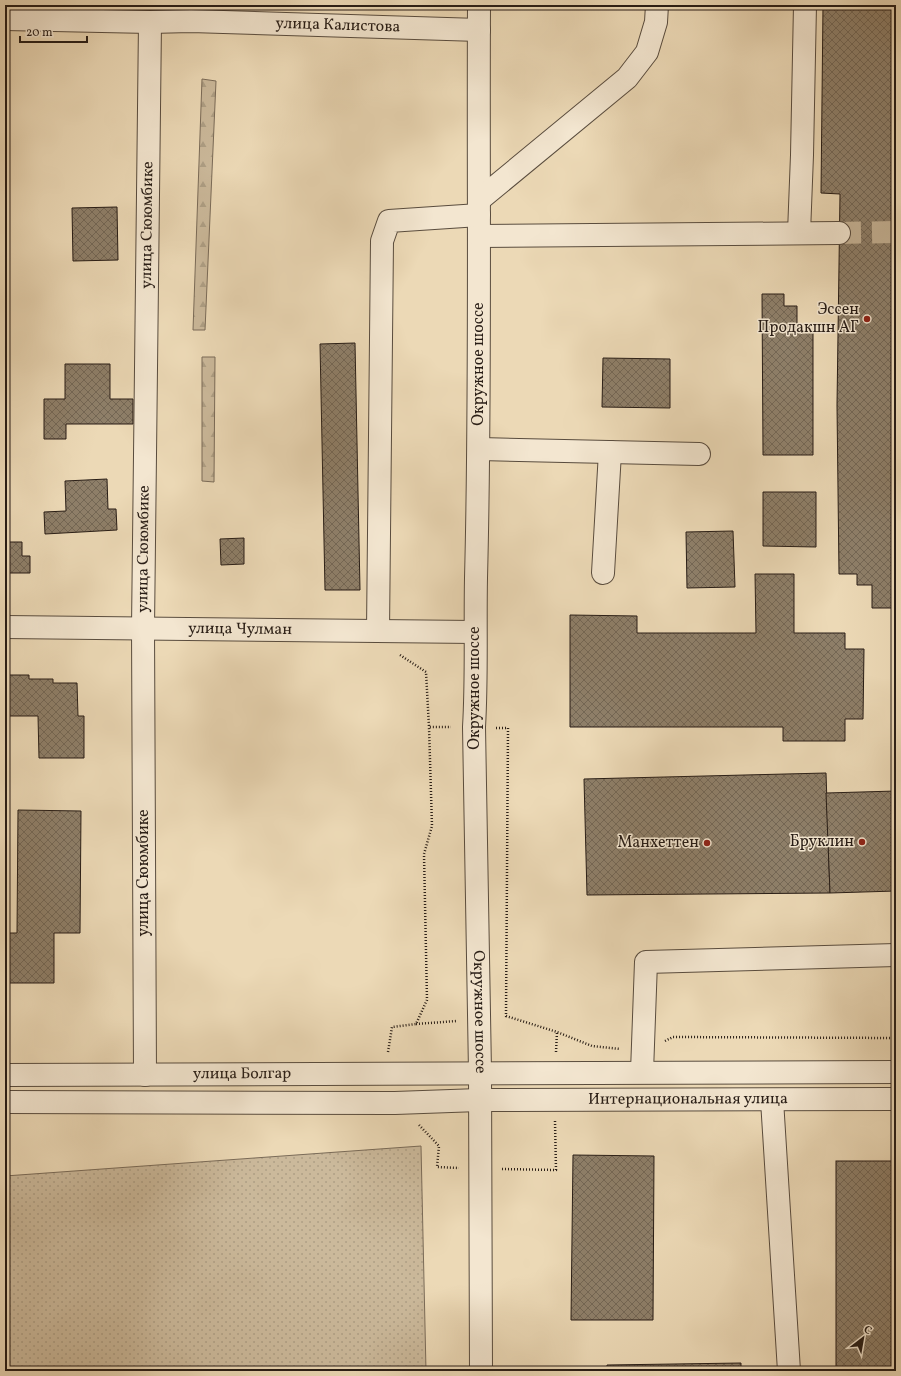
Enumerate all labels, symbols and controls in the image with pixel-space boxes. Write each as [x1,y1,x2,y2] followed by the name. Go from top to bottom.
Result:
[275,13,401,39] street label: улица Калистова
[20,18,87,44] scale bar
[26,25,53,41] text: 20 m
[136,161,159,289] street label: улица Сююмбике
[757,299,859,339] place label: Эссен Продакшн АГ
[468,302,490,426] street label: Окружное шоссе
[862,314,872,324] marker: Эссен Продакшн АГ
[132,485,156,613] street label: улица Сююмбике
[188,618,292,641] street label: улица Чулман
[464,626,486,750] street label: Окружное шоссе
[133,809,155,937] street label: улица Сююмбике
[790,831,854,853] place label: Бруклин
[617,832,699,854] place label: Манхеттен
[857,837,867,847] marker: Бруклин
[702,838,712,848] marker: Манхеттен
[467,950,491,1074] street label: Окружное шоссе
[193,1063,291,1085] street label: улица Болгар
[588,1088,788,1111] street label: Интернациональная улица
[843,1318,883,1358] north arrow
[860,1322,874,1339] text: С

